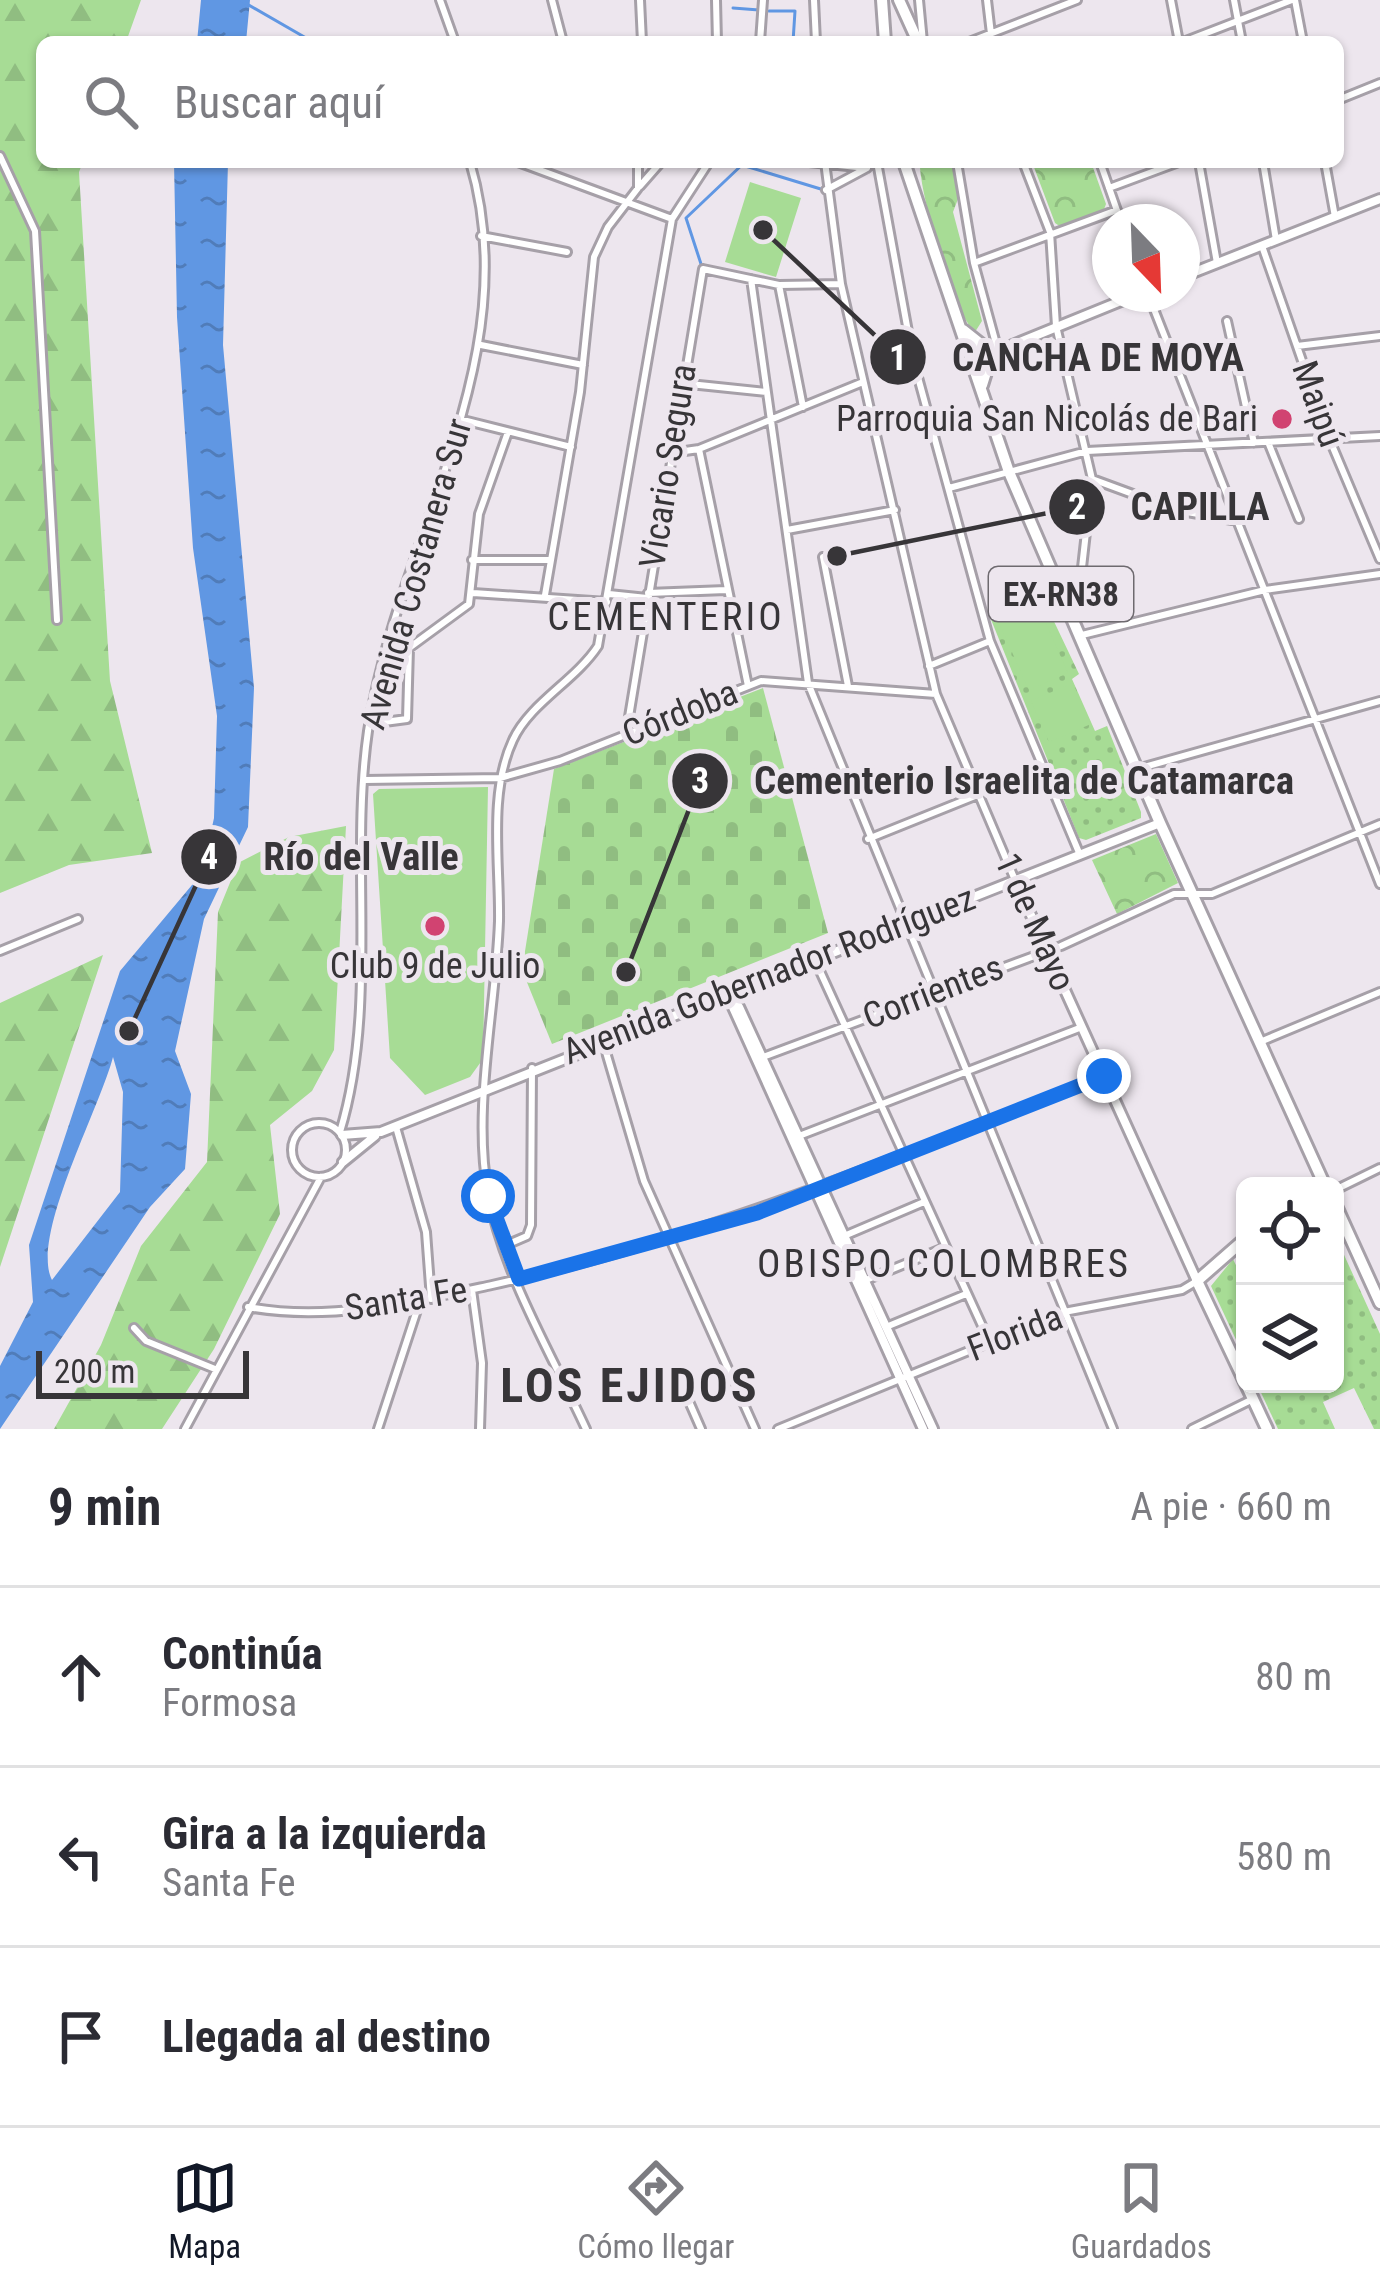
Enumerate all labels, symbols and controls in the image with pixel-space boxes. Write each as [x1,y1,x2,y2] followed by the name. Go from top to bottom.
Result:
[36,36,1344,168] search box
[78,69,144,135] icon: search
[174,76,384,129] text: Buscar aquí
[1092,204,1200,312] north arrow
[868,319,1268,394] callout: CANCHA DE MOYA
[952,335,1244,381] text: CANCHA DE MOYA
[889,337,907,379] text: 1
[1283,356,1353,452] street label: Maipú
[631,361,705,571] street label: Vicario Segura
[836,398,1258,440] place label: Parroquia San Nicolás de Bari
[1269,406,1295,432] marker: Parroquia San Nicolás de Bari
[352,414,480,734] street label: Avenida Costanera Sur
[1047,469,1294,544] callout: CAPILLA
[1130,484,1270,530] text: CAPILLA
[1068,486,1086,528] text: 2
[989,567,1133,621] road number: EX-RN38
[547,594,785,640] district label: CEMENTERIO
[616,671,744,755] street label: Córdoba
[670,743,1318,818] callout: Cementerio Israelita de Catamarca
[754,758,1294,804] text: Cementerio Israelita de Catamarca
[691,760,709,802] text: 3
[179,819,482,894] callout: Río del Valle
[263,834,459,880] text: Río del Valle
[200,836,218,878] text: 4
[986,847,1084,997] street label: 1 de Mayo
[557,877,981,1073] street label: Avenida Gobernador Rodríguez
[422,913,448,939] marker: Club 9 de Julio
[330,945,540,987] place label: Club 9 de Julio
[857,946,1009,1038] street label: Corrientes
[1077,1049,1131,1103] route end
[461,1169,515,1223] route start
[1236,1177,1344,1393] map controls
[1236,1177,1344,1285] button: locate
[757,1241,1131,1287] district label: OBISPO COLOMBRES
[342,1269,470,1329] street label: Santa Fe
[1236,1285,1344,1393] button: layers
[962,1296,1068,1370] street label: Florida
[36,1345,249,1398] scale bar
[54,1352,135,1391] text: 200 m
[500,1357,760,1414] district label: LOS EJIDOS
[48,1478,161,1537] text: 9 min
[1131,1484,1332,1530] text: A pie · 660 m
[162,1627,323,1680] text: Continúa
[48,1644,114,1710] icon: ahead
[1255,1654,1332,1700] text: 80 m
[162,1680,297,1726] text: Formosa
[162,1807,487,1860] text: Gira a la izquierda
[48,1824,114,1890] icon: left
[1236,1834,1332,1880] text: 580 m
[162,1860,296,1906] text: Santa Fe
[48,2004,114,2070] icon: arrive
[162,2010,491,2063] text: Llegada al destino
[168,2155,241,2266] tab: Mapa
[577,2155,734,2266] tab: Cómo llegar
[1071,2155,1212,2266] tab: Guardados

